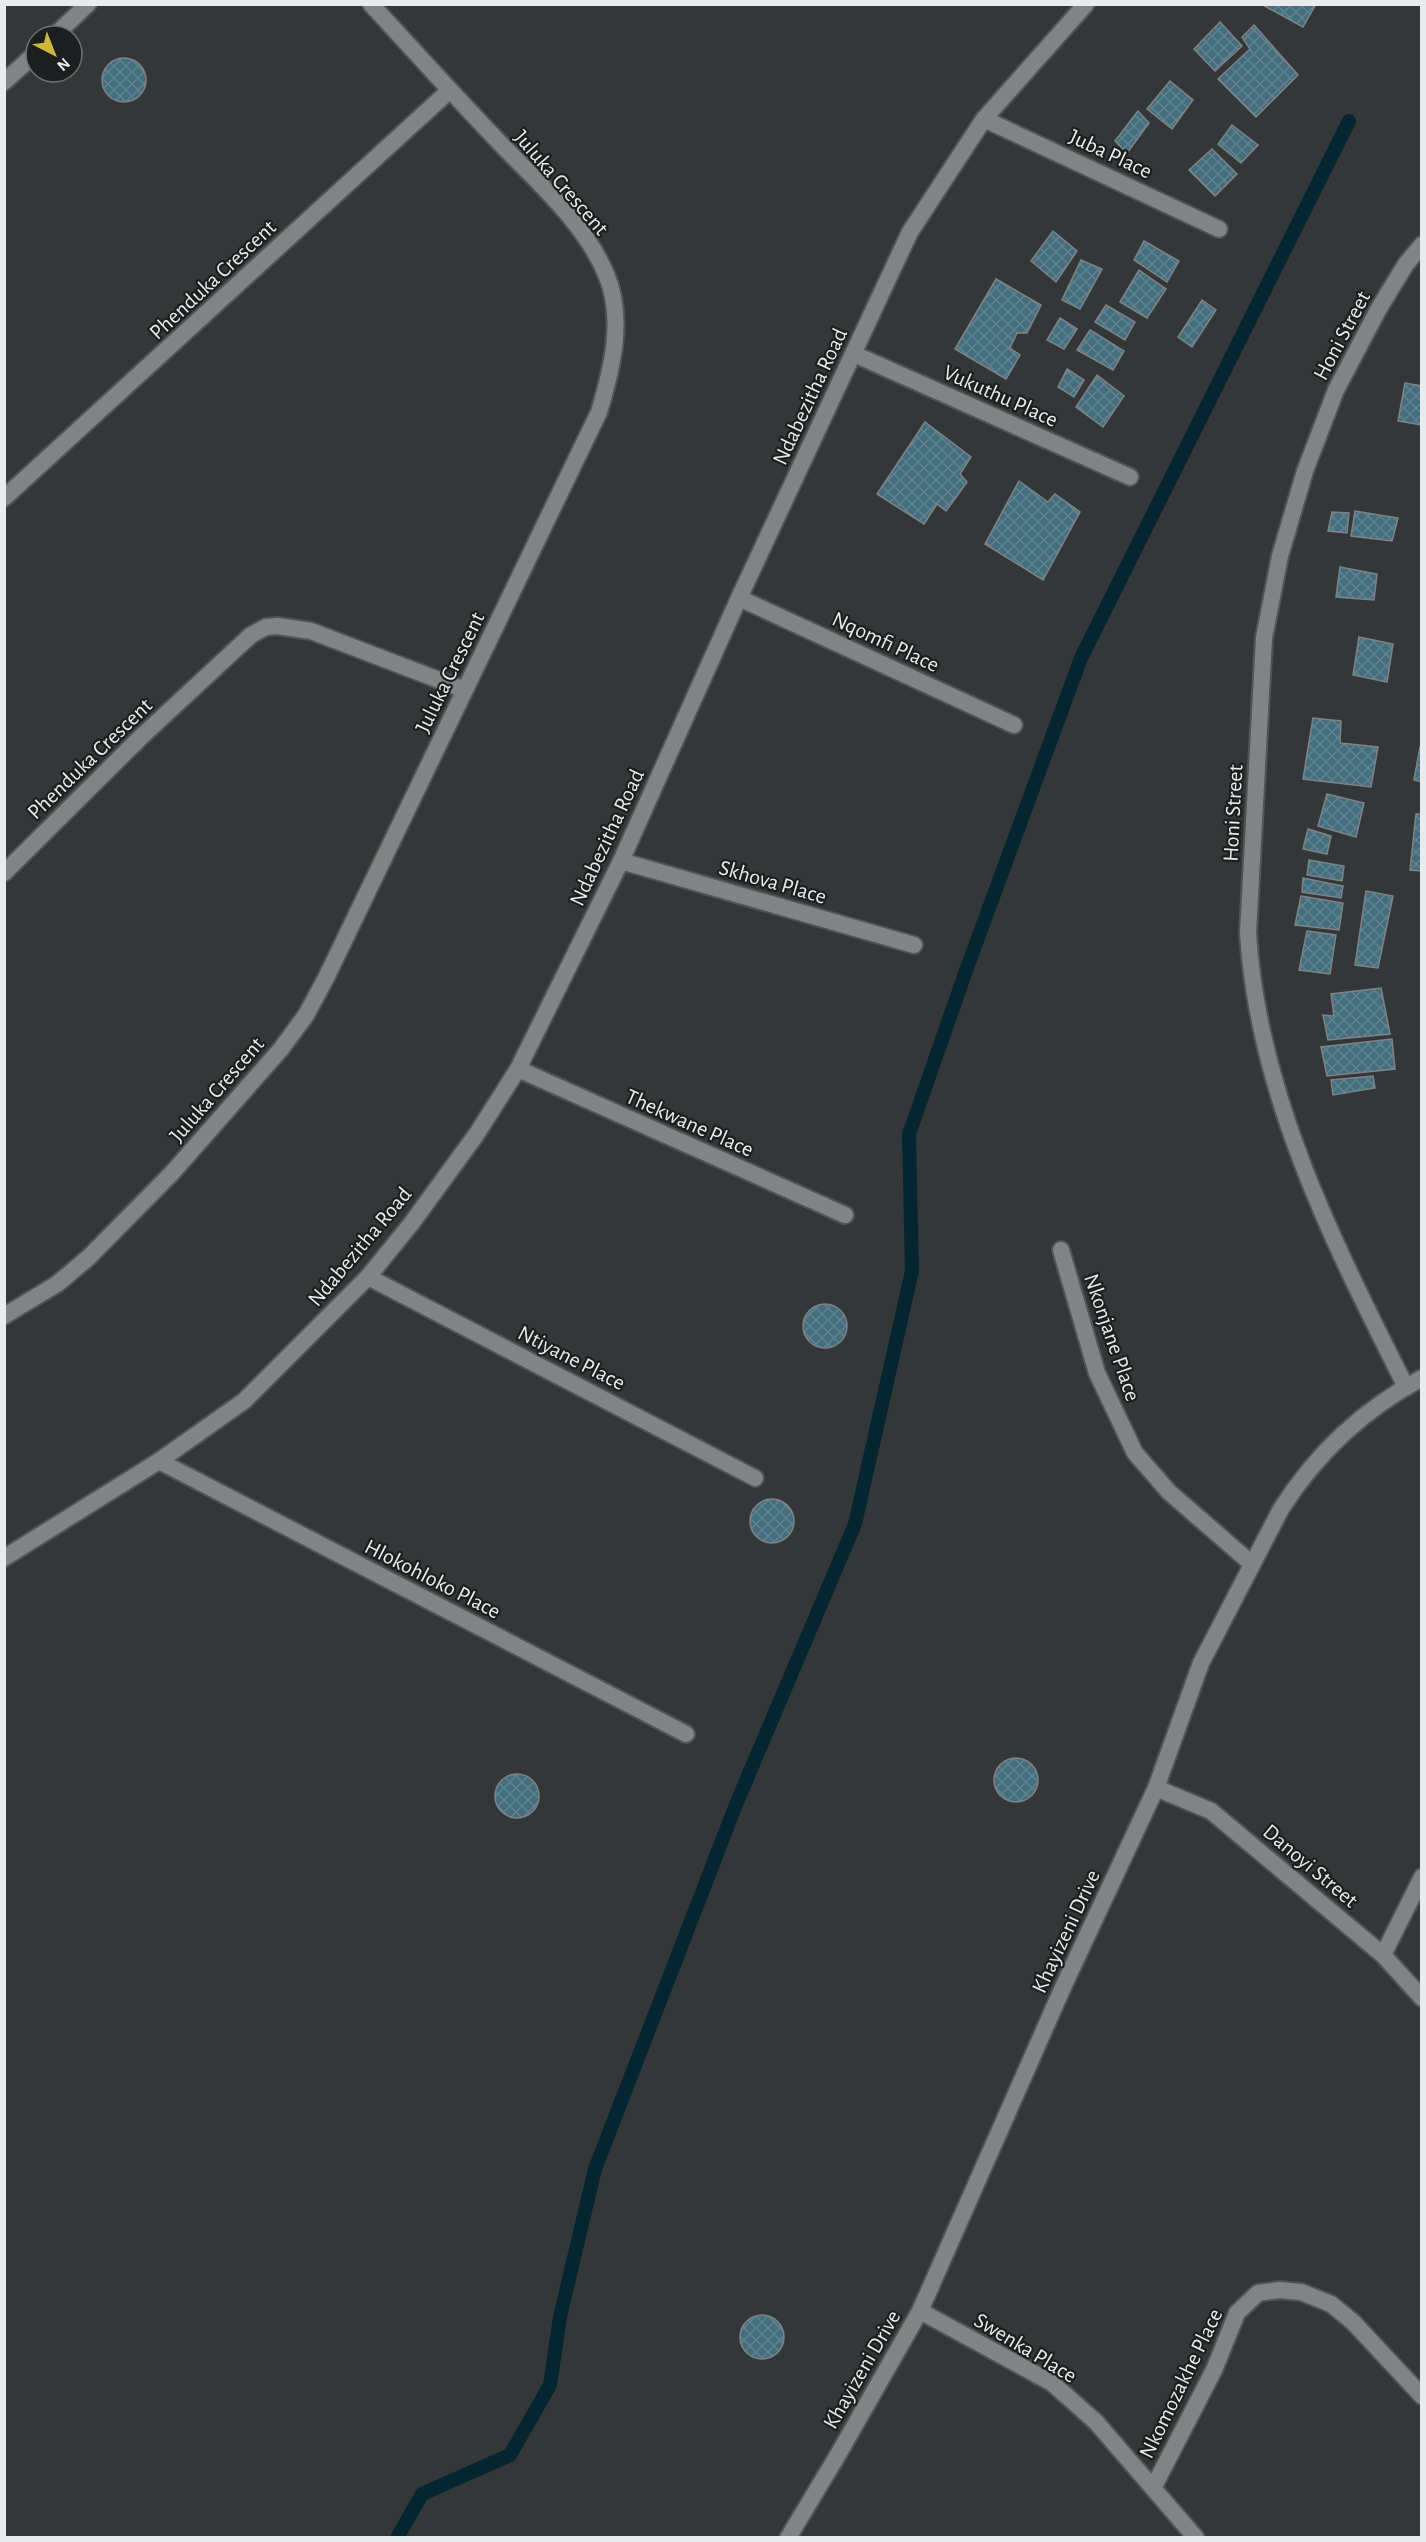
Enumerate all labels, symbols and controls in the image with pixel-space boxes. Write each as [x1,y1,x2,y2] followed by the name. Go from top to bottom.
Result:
[24,24,84,84] north arrow
[54,55,73,74] text: N
[1066,125,1155,183] street label: Juba Place
[510,126,613,239] street label: Juluka Crescent
[145,216,280,344] street label: Phenduka Crescent
[1309,287,1374,384] street label: Honi Street
[769,325,851,468] street label: Ndabezitha Road
[940,361,1061,431] street label: Vukuthu Place
[829,608,942,676] street label: Nqomfi Place
[411,609,489,736] street label: Juluka Crescent
[23,694,156,824] street label: Phenduka Crescent
[1219,764,1247,862] street label: Honi Street
[566,766,648,909] street label: Ndabezitha Road
[717,856,829,908] street label: Skhova Place
[165,1033,268,1146] street label: Juluka Crescent
[622,1085,757,1161] street label: Thekwane Place
[304,1183,416,1310] street label: Ndabezitha Road
[1080,1271,1144,1404] street label: Nkonjane Place
[514,1322,629,1394] street label: Ntiyane Place
[361,1535,504,1623] street label: Hlokohloko Place
[1259,1820,1362,1912] street label: Danoyi Street
[1028,1866,1104,1996] street label: Khayizeni Drive
[1135,2305,1227,2462] street label: Nkomozakhe Place
[819,2306,905,2433] street label: Khayizeni Drive
[971,2309,1080,2387] street label: Swenka Place

